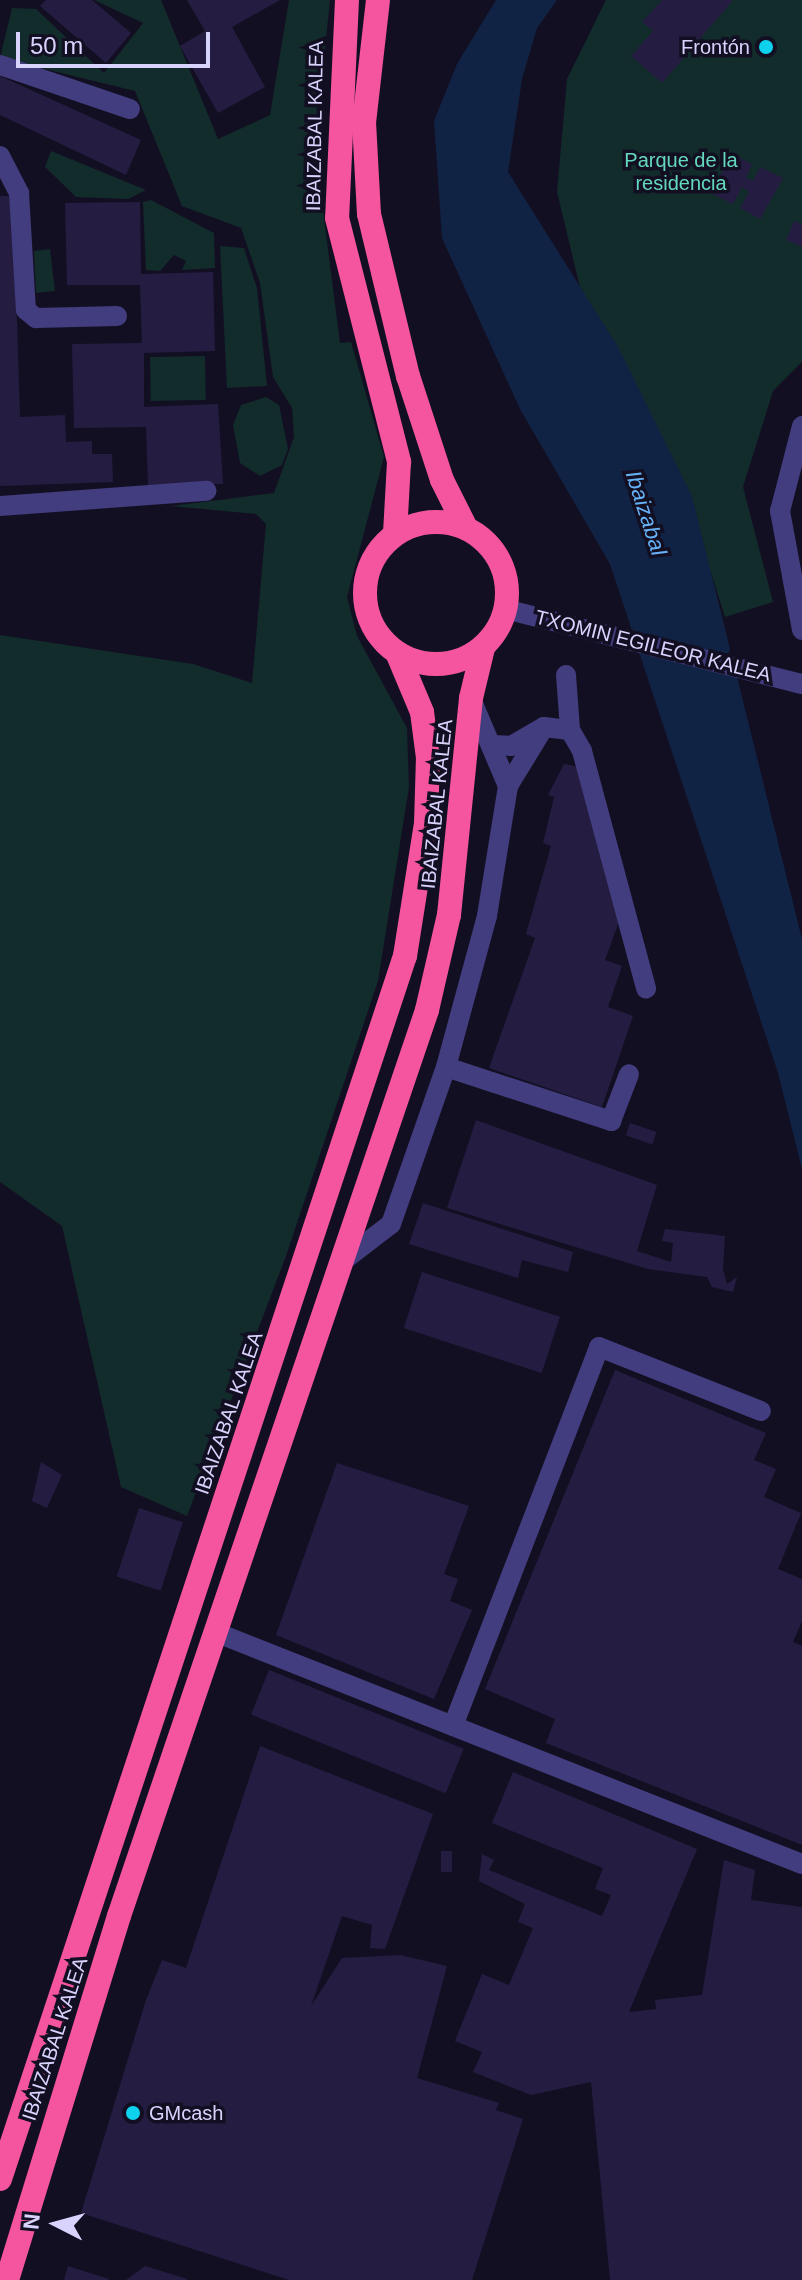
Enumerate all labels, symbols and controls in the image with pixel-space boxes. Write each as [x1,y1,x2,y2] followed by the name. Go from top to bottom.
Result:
[20,16,214,66] scale bar
[30,32,83,59] text: 50 m
[681,35,750,59] place label: Frontón
[757,38,775,56] marker: Frontón
[302,40,328,212] street label: IBAIZABAL KALEA
[624,149,738,196] park label: Parque de la residencia
[620,467,672,559] water label: Ibaizabal
[533,605,773,687] street label: TXOMIN EGILEOR KALEA
[416,718,458,890] street label: IBAIZABAL KALEA
[190,1328,268,1498] street label: IBAIZABAL KALEA
[17,1954,93,2124] street label: IBAIZABAL KALEA
[149,2101,223,2125] place label: GMcash
[124,2104,142,2122] marker: GMcash
[16,2184,96,2264] north arrow
[18,2212,45,2231] text: N

